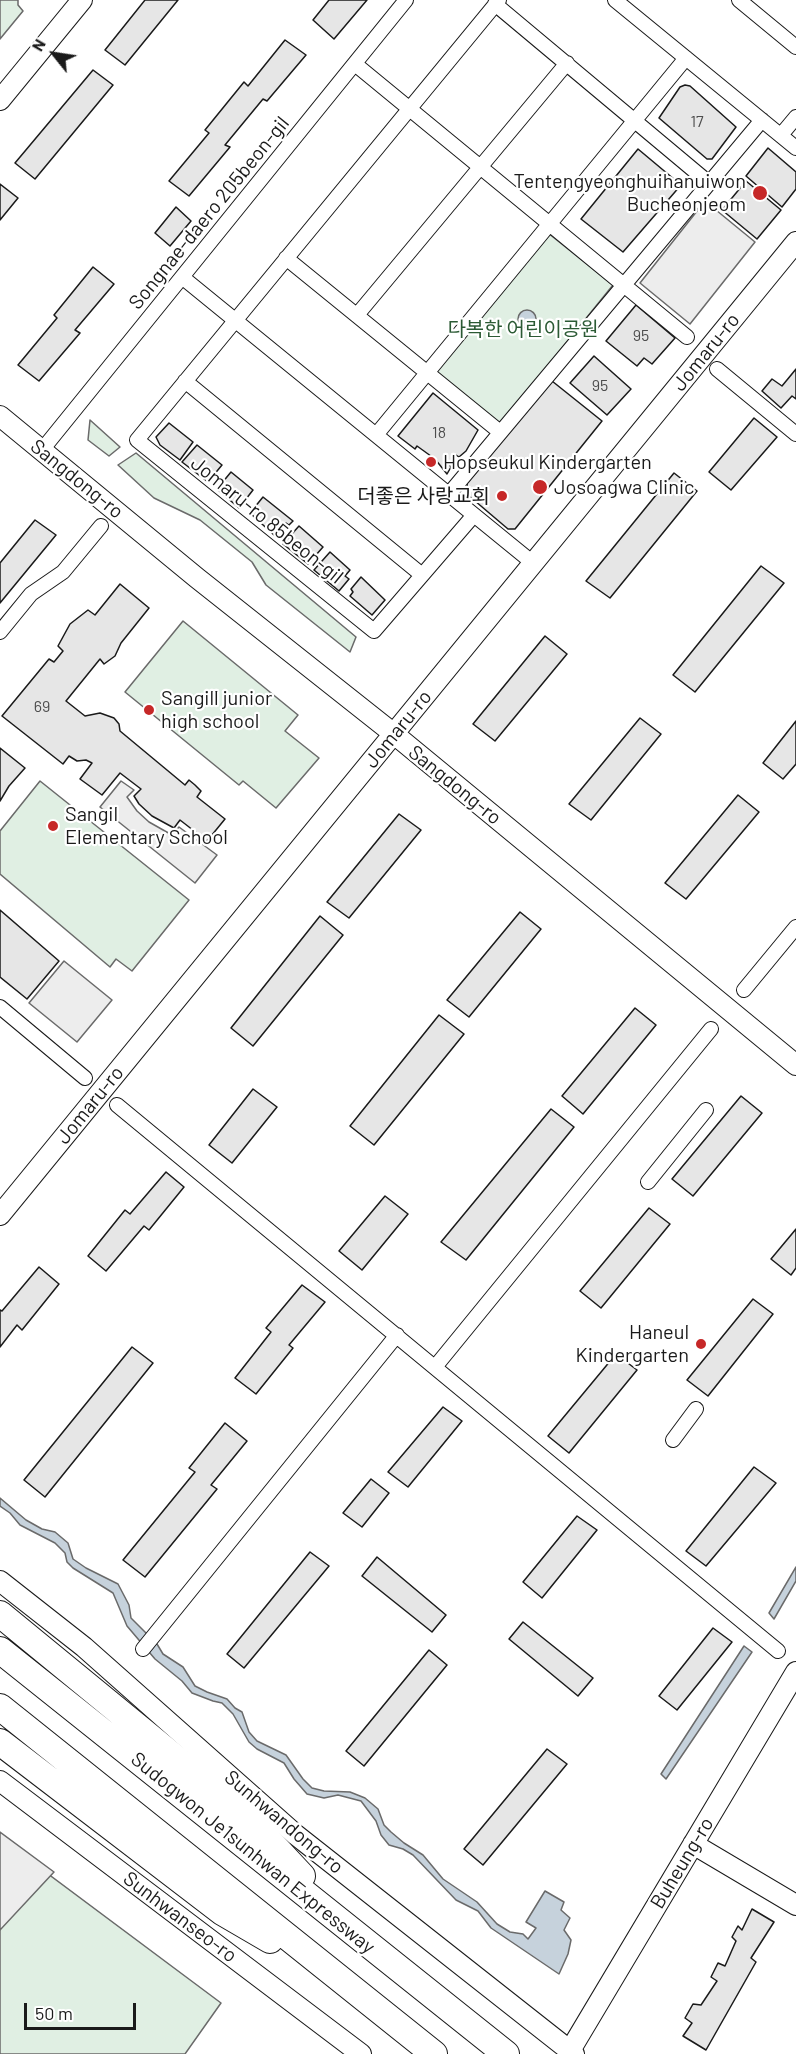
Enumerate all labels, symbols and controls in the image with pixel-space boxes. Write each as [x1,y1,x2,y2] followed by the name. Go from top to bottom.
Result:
[24,24,84,84] north arrow
[27,35,49,54] text: N
[124,112,294,314] street label: Songnae-daero 205beon-gil
[690,112,704,132] house number: 17
[514,169,746,216] place label: Tentengyeonghuihanuiwon Bucheonjeom
[751,184,769,202] marker: Tentengyeonghuihanuiwon Bucheonjeom
[667,308,745,396] street label: Jomaru-ro
[447,317,599,341] park label: 다복한 어린이공원
[633,326,649,346] house number: 95
[592,376,608,396] house number: 95
[432,423,446,443] house number: 18
[26,434,128,524] street label: Sangdong-ro
[443,450,652,474] place label: Hopseukul Kindergarten
[186,451,348,589] street label: Jomaru-ro 85beon-gil
[424,455,438,469] marker: Hopseukul Kindergarten
[554,475,694,499] place label: Josoagwa Clinic
[531,478,549,496] marker: Josoagwa Clinic
[357,484,490,508] place label: 더좋은 사랑교회
[495,489,509,503] marker: 더좋은 사랑교회
[359,685,437,773] street label: Jomaru-ro
[161,686,272,733] place label: Sangill junior high school
[34,697,50,717] house number: 69
[142,703,156,717] marker: Sangill junior high school
[404,740,506,830] street label: Sangdong-ro
[65,802,228,849] place label: Sangil Elementary School
[46,819,60,833] marker: Sangil Elementary School
[51,1061,129,1149] street label: Jomaru-ro
[576,1320,689,1367] place label: Haneul Kindergarten
[694,1337,708,1351] marker: Haneul Kindergarten
[126,1747,380,1959] street label: Sudogwon Je1sunhwan Expressway
[220,1765,348,1879] street label: Sunhwandong-ro
[645,1813,719,1913] street label: Buheung-ro
[118,1866,242,1968] street label: Sunhwanseo-ro
[27,1991,140,2029] scale bar
[35,2002,73,2024] text: 50 m

